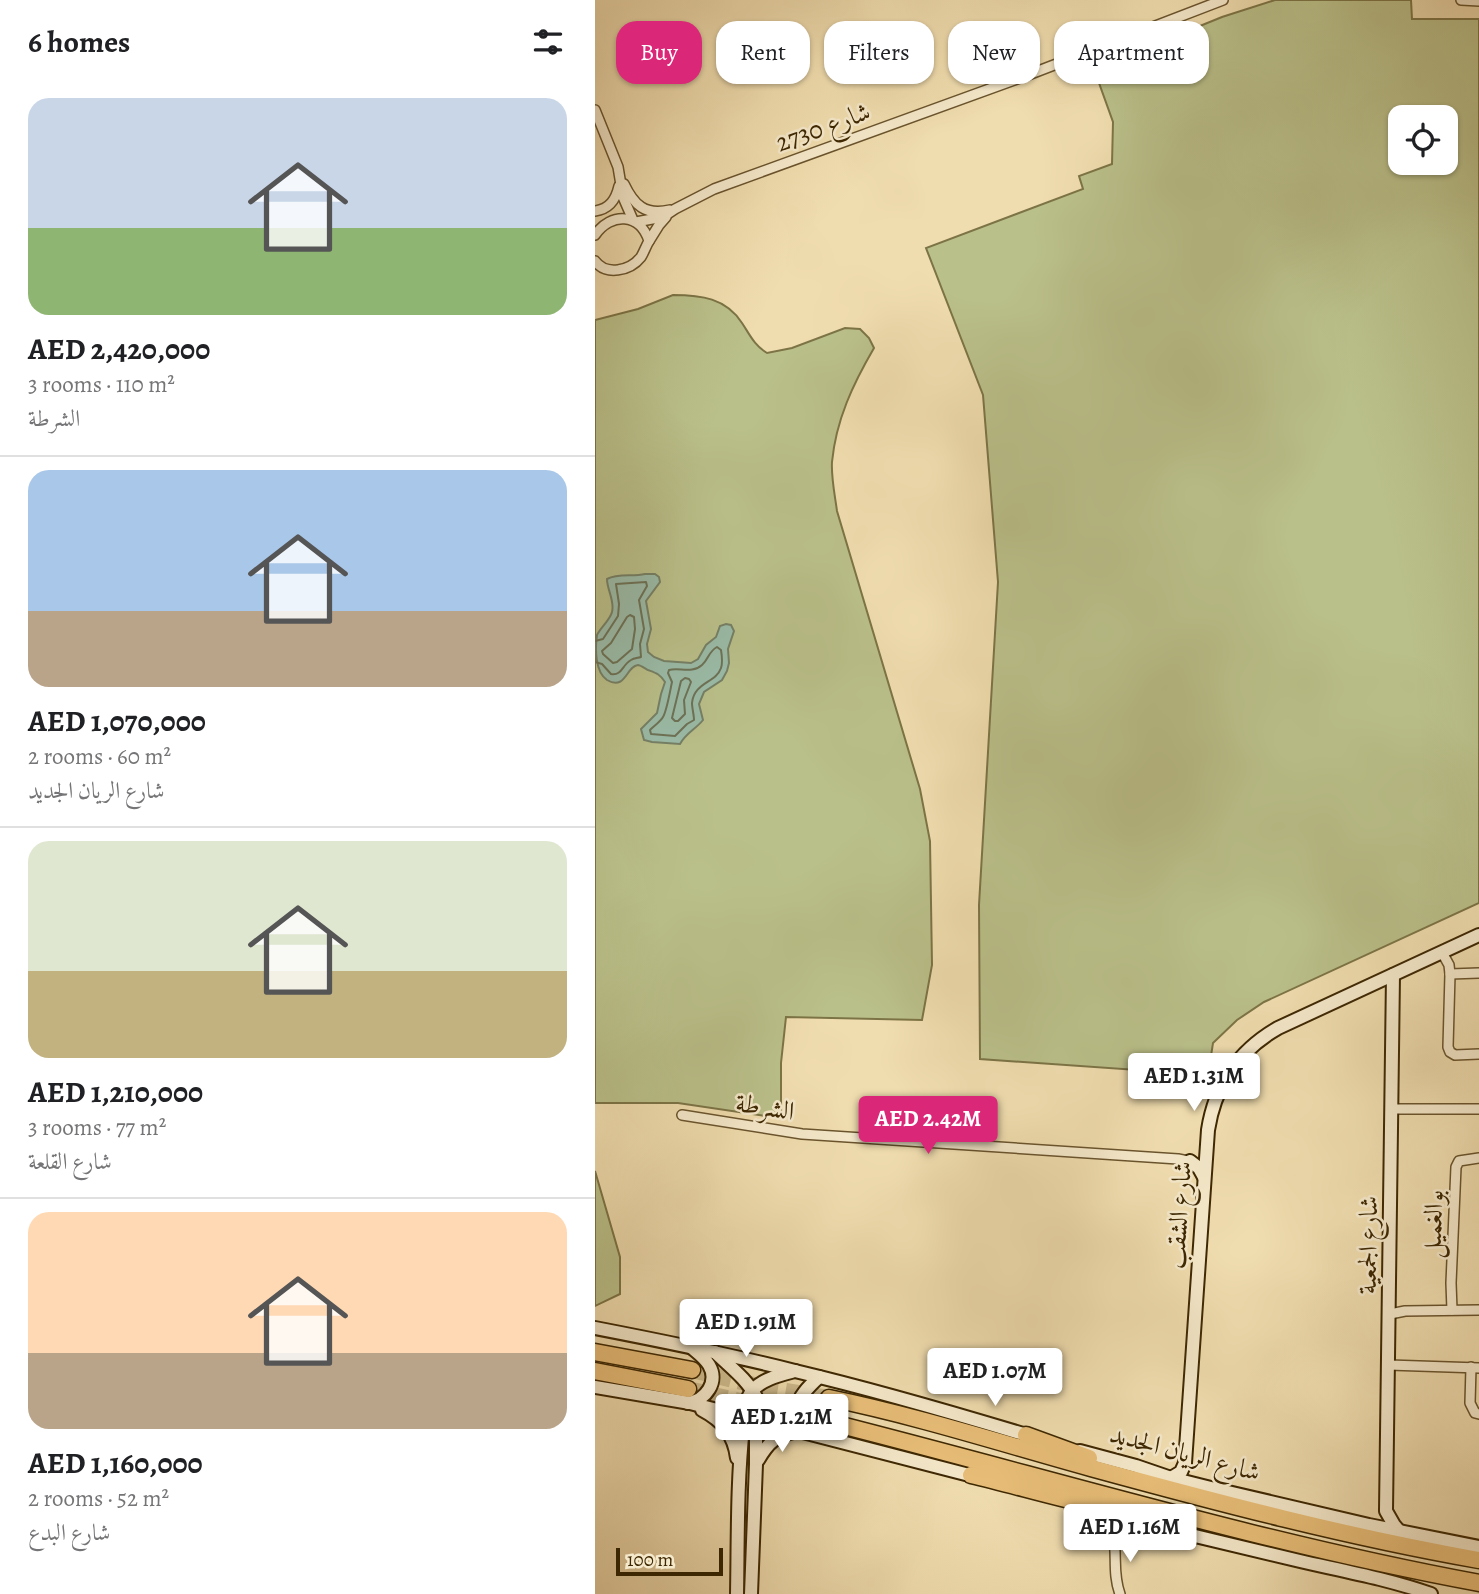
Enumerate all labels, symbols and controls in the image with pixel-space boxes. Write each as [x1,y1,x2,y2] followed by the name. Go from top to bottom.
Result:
[616,21,702,84] chip: Buy
[716,21,810,84] chip: Rent
[824,21,934,84] chip: Filters
[948,21,1040,84] chip: New
[1054,21,1209,84] chip: Apartment
[28,22,130,62] text: 6 homes
[529,23,567,61] icon: filters
[771,94,877,164] street label: شارع 2730
[1388,105,1458,175] map controls
[1388,105,1458,175] button: locate
[235,144,361,270] icon: home
[28,329,210,369] text: AED 2,420,000
[28,369,175,400] text: 3 rooms · 110 m²
[28,403,80,434] text: الشرطة
[235,516,361,642] icon: home
[28,701,206,741] text: AED 1,070,000
[28,741,171,772] text: 2 rooms · 60 m²
[28,775,165,806] text: شارع الريان الجديد
[235,887,361,1013] icon: home
[1114,1054,1274,1113] pin: AED 1.31M
[1144,1060,1244,1091] text: AED 1.31M
[28,1072,203,1112] text: AED 1,210,000
[733,1085,797,1129] street label: الشرطة
[848,1096,1008,1156] pin: AED 2.42M
[875,1103,981,1134] text: AED 2.42M
[28,1112,166,1143] text: 3 rooms · 77 m²
[28,1146,112,1177] text: شارع القلعة
[1158,1160,1204,1270] street label: شارع الشقب
[1414,1189,1452,1259] street label: بوالغميل
[1350,1195,1390,1295] street label: شارع الجمعية
[235,1258,361,1384] icon: home
[666,1300,826,1359] pin: AED 1.91M
[696,1306,796,1337] text: AED 1.91M
[915,1348,1075,1408] pin: AED 1.07M
[943,1355,1047,1386] text: AED 1.07M
[702,1394,862,1454] pin: AED 1.21M
[731,1401,833,1432] text: AED 1.21M
[1105,1416,1264,1494] street label: شارع الريان الجديد
[28,1443,203,1483] text: AED 1,160,000
[28,1483,169,1514] text: 2 rooms · 52 m²
[1050,1504,1210,1564] pin: AED 1.16M
[1080,1511,1180,1542] text: AED 1.16M
[28,1517,110,1548] text: شارع البدع
[616,1545,723,1577] scale bar
[627,1547,673,1573] text: 100 m

